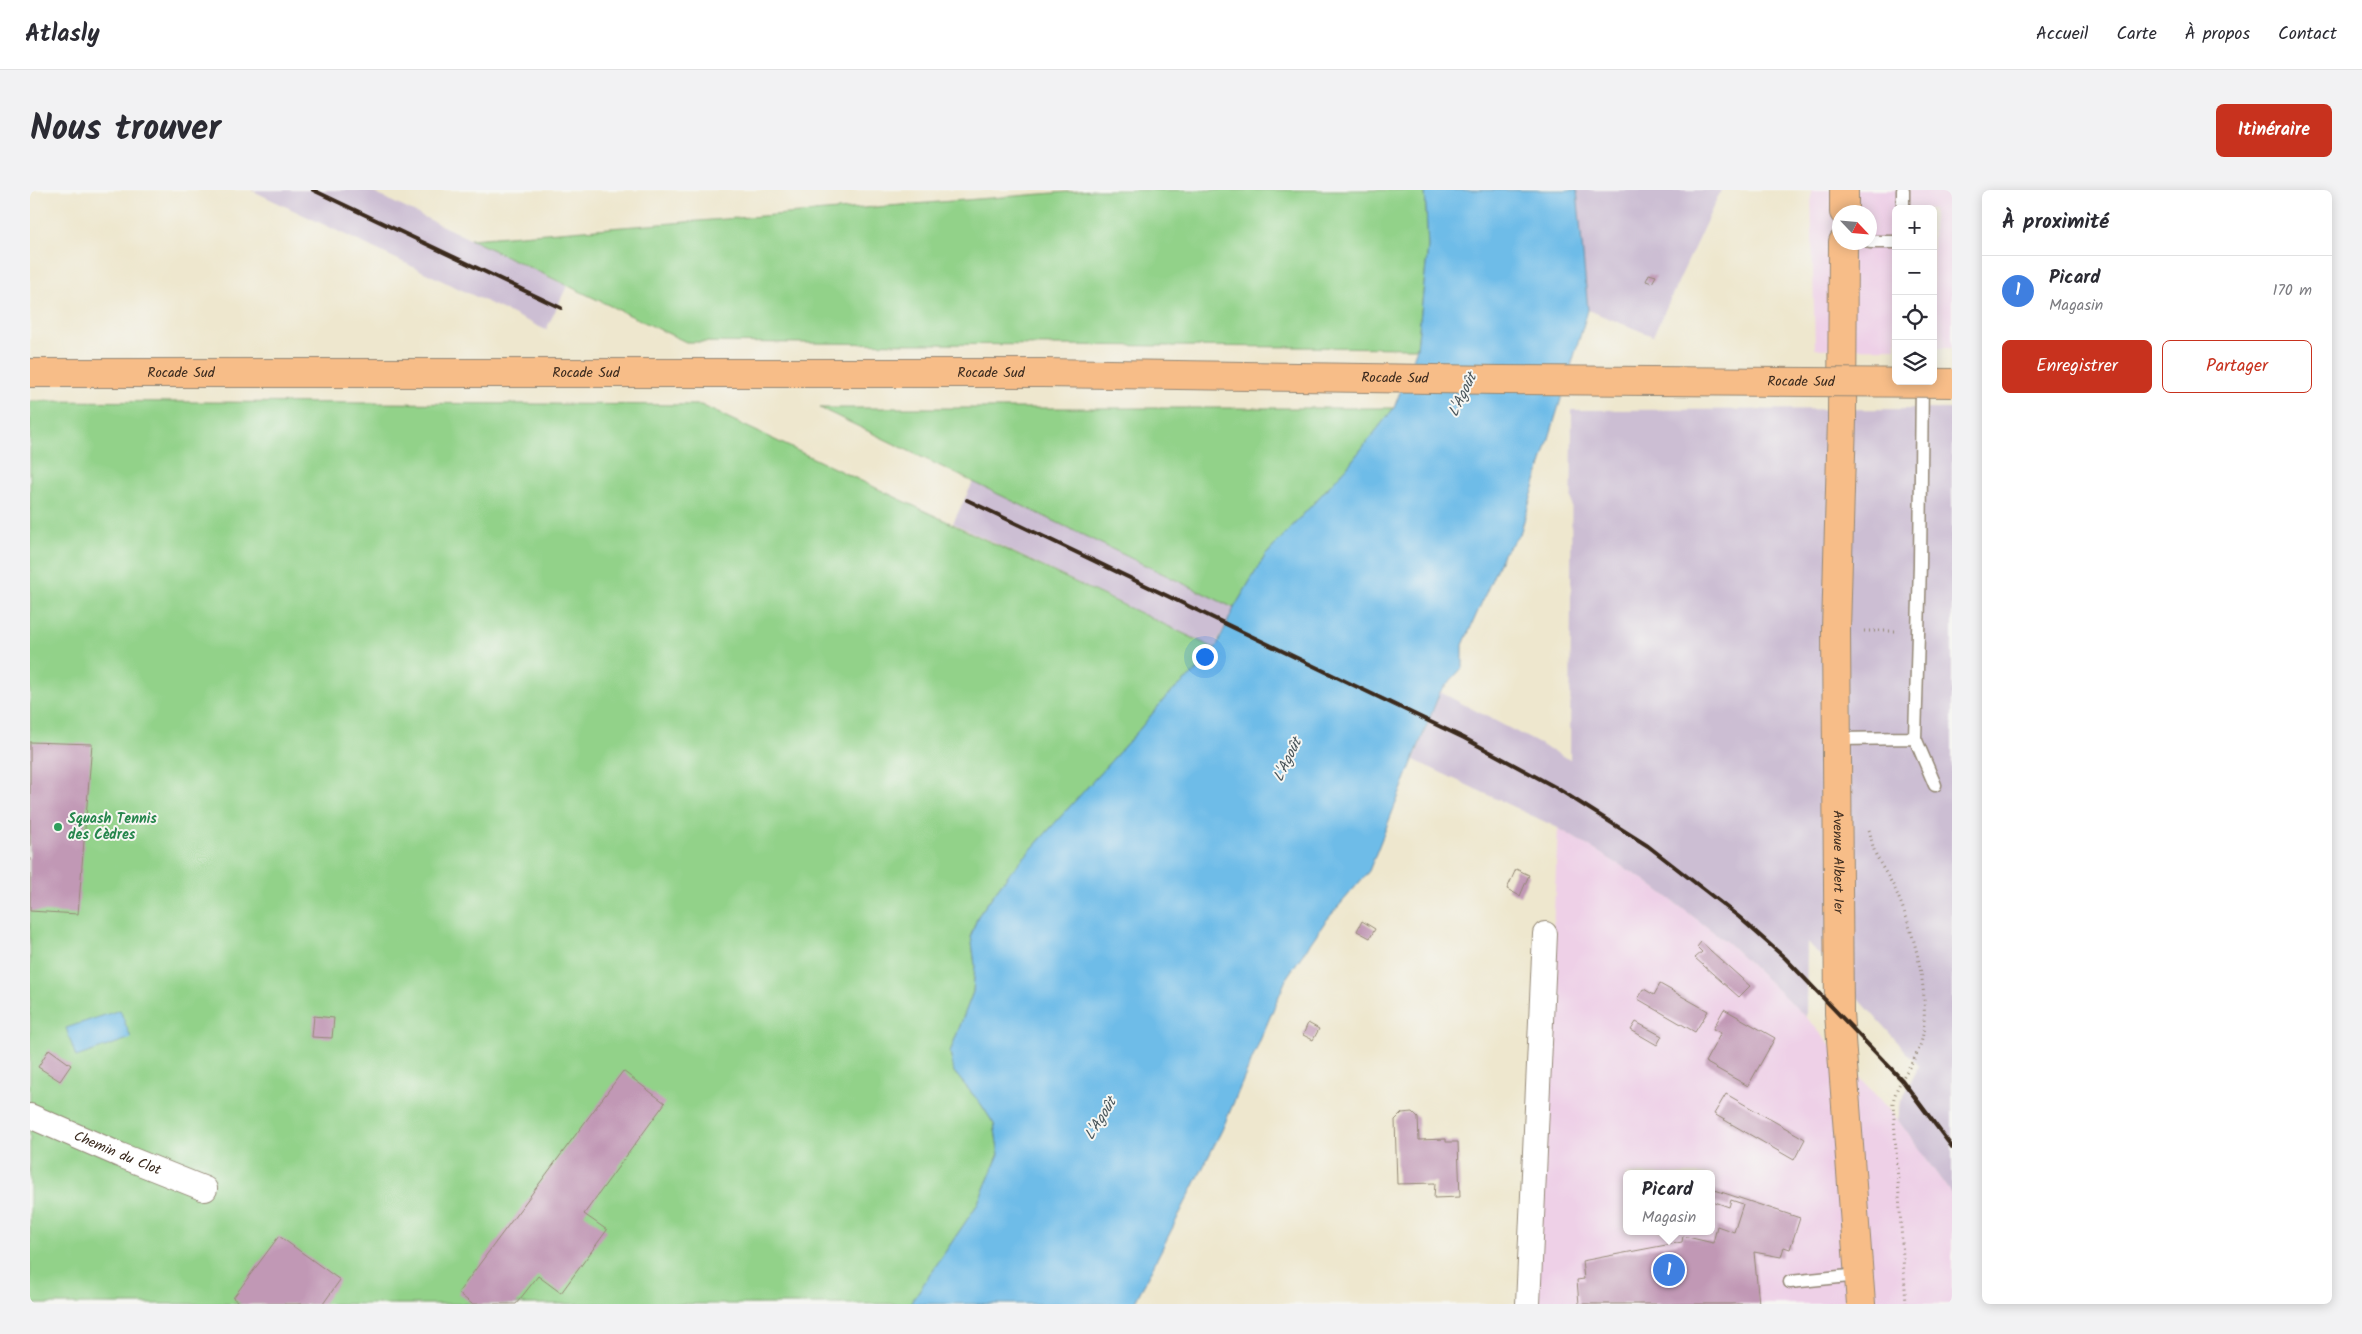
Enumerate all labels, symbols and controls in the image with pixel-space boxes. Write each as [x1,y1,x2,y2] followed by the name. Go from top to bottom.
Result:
[25,15,100,54] text: Atlasly
[2036,20,2089,49] text: Accueil
[2117,20,2157,49] text: Carte
[2185,20,2250,49] text: À propos
[2278,20,2337,49] text: Contact
[30,102,221,158] text: Nous trouver
[2216,104,2332,157] button: Itinéraire
[1832,205,1877,250] north arrow
[1892,205,1937,385] map controls
[1892,205,1937,250] button: +
[2002,206,2109,239] text: À proximité
[1892,250,1937,295] button: −
[2049,263,2100,293] text: Picard
[2016,278,2020,303] text: 1
[2272,278,2312,303] text: 170 m
[2049,293,2103,318] text: Magasin
[1892,295,1937,340] button: locate
[1892,340,1937,385] button: layers
[2002,340,2152,393] button: Enregistrer
[2162,340,2312,393] button: Partager
[147,362,216,384] street label: Rocade Sud
[552,362,621,384] street label: Rocade Sud
[957,362,1026,384] street label: Rocade Sud
[1361,367,1430,390] street label: Rocade Sud
[1442,367,1485,421] water label: L'Agoût
[1767,371,1836,393] street label: Rocade Sud
[1192,644,1218,670] your location
[1267,732,1310,786] water label: L'Agoût
[68,808,157,846] place label: Squash Tennis des Cèdres
[1826,810,1849,915] street label: Avenue Albert 1er
[52,821,64,833] marker: Squash Tennis des Cèdres
[1079,1091,1125,1145] water label: L'Agoût
[70,1125,165,1182] street label: Chemin du Clot
[1623,1170,1715,1235] popup
[1642,1175,1693,1205] text: Picard
[1642,1205,1696,1230] text: Magasin
[1653,1251,1685,1289] pin: 1

